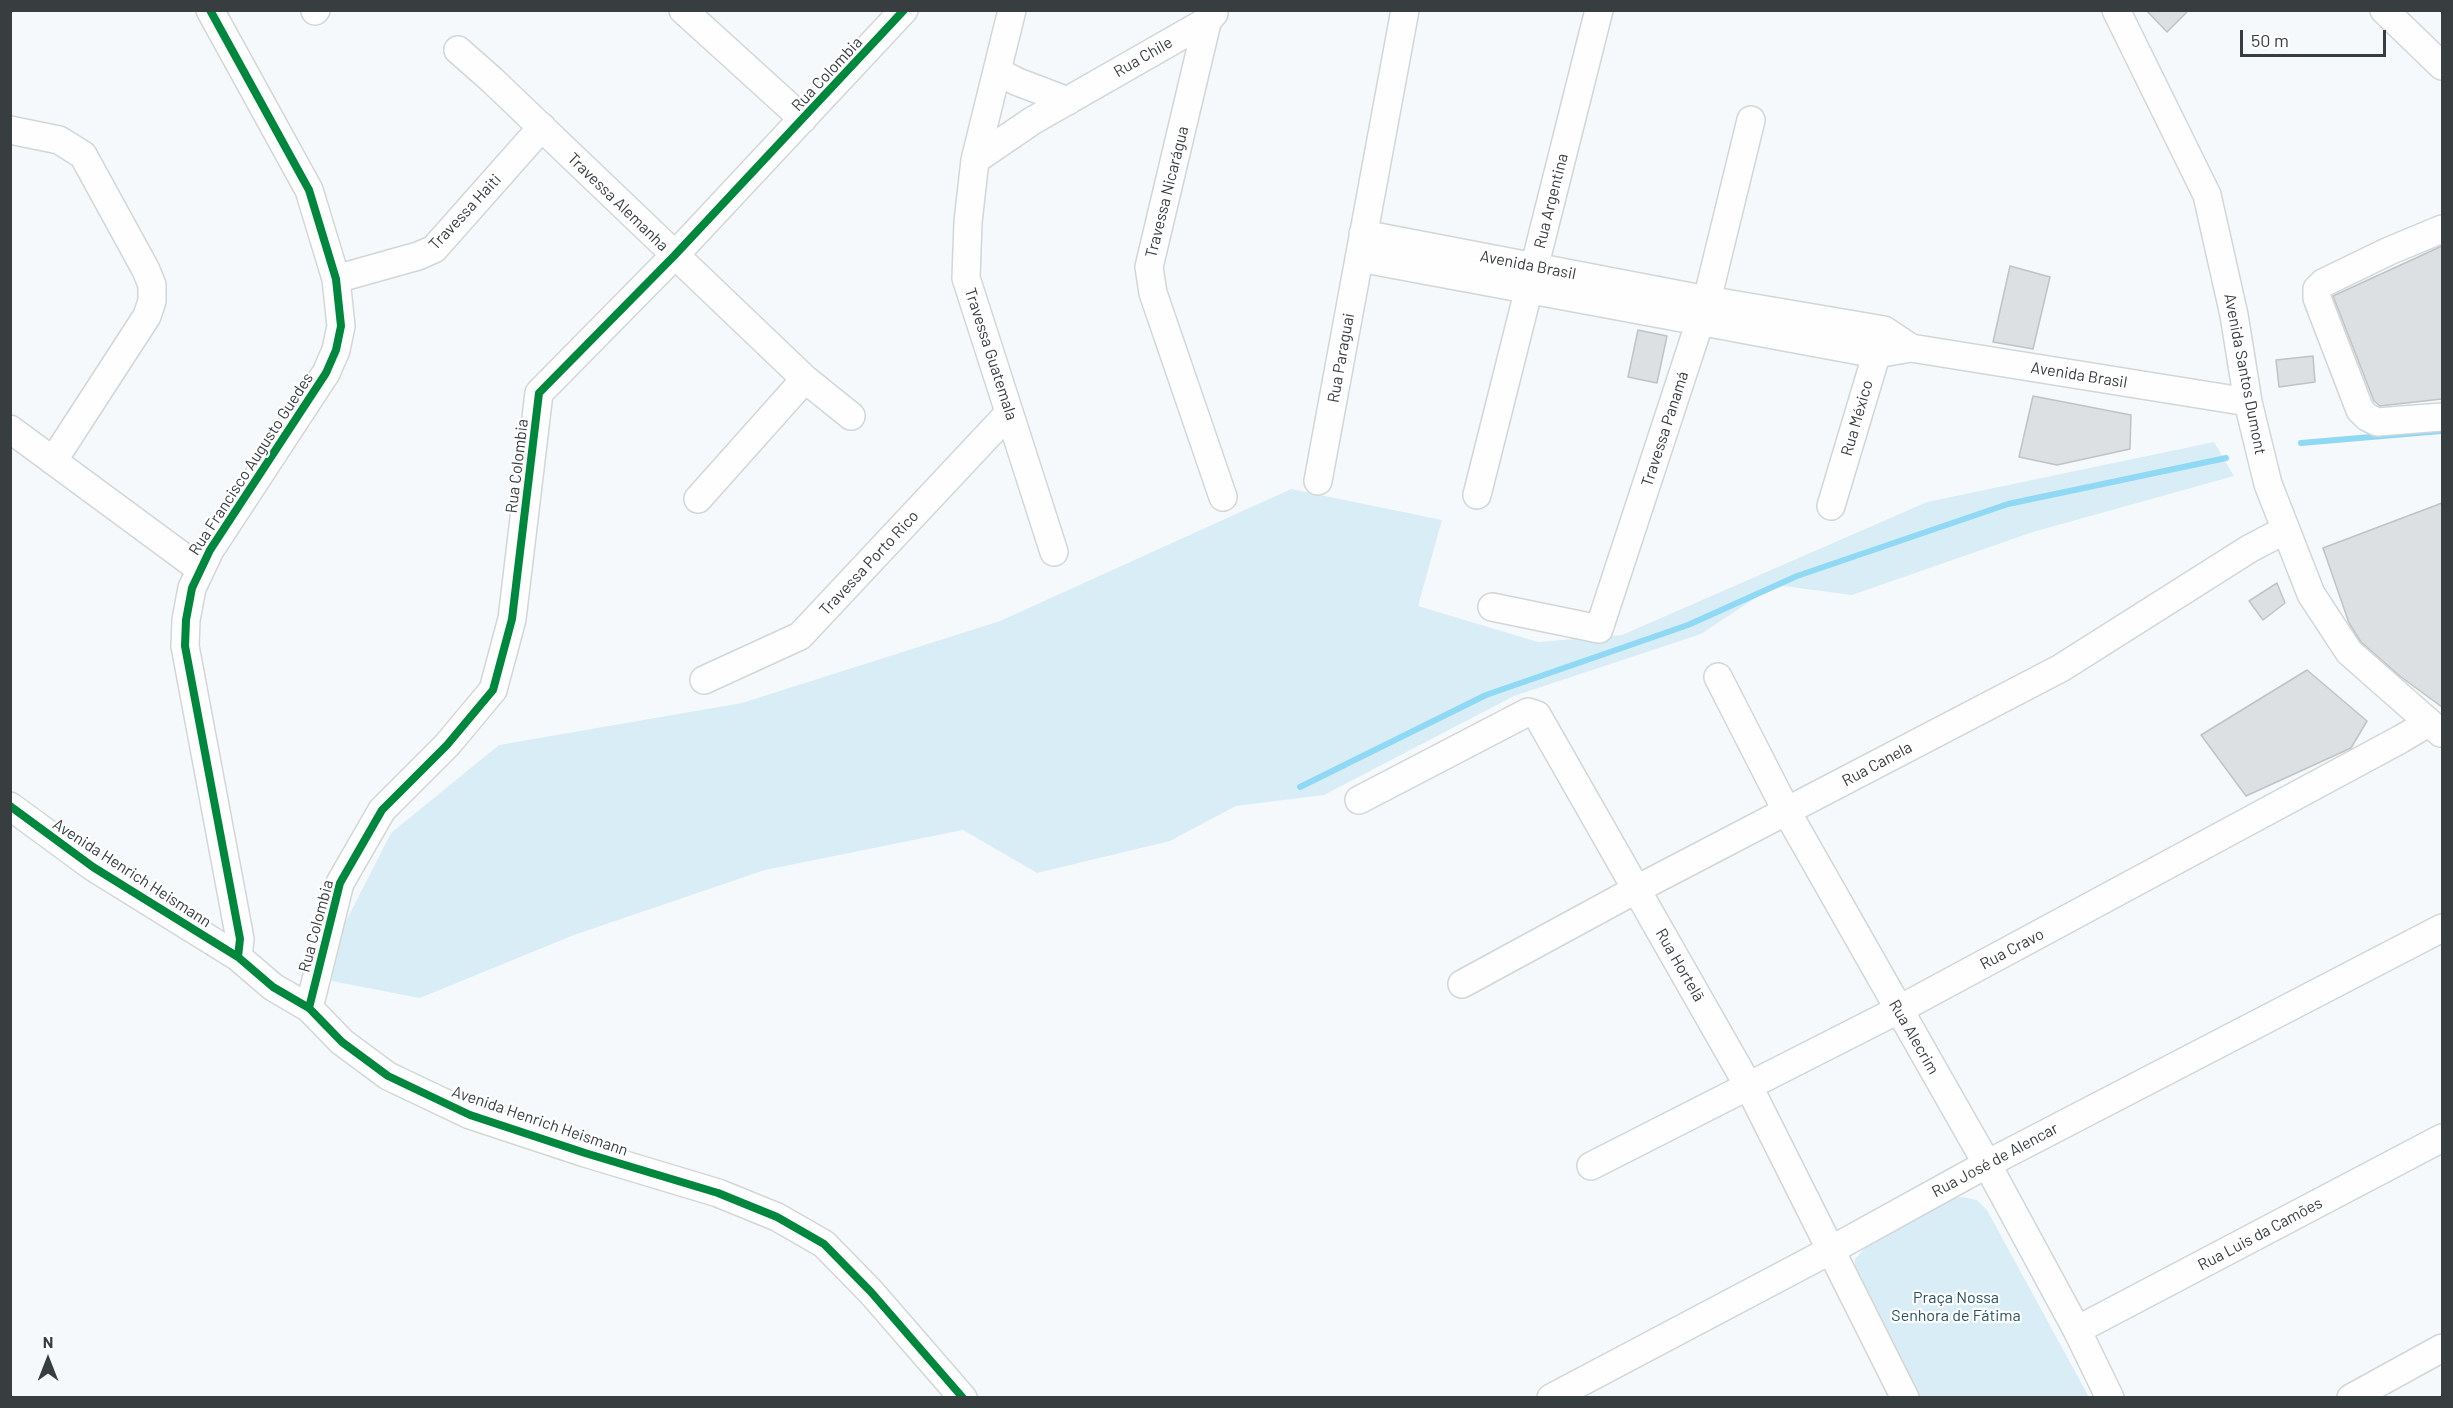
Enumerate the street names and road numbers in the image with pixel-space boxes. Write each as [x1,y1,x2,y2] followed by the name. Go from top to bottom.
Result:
[788,33,866,115] street label: Rua Colombia
[1110,33,1176,81] street label: Rua Chile
[1141,124,1193,260] street label: Travessa Nicarágua
[563,149,673,255] street label: Travessa Alemanha
[1530,151,1572,251] street label: Rua Argentina
[425,170,505,254] street label: Travessa Haiti
[1478,246,1578,284] street label: Avenida Brasil
[961,285,1021,423] street label: Travessa Guatemala
[2220,292,2270,456] street label: Avenida Santos Dumont
[1324,312,1358,404] street label: Rua Paraguai
[2029,358,2129,392] street label: Avenida Brasil
[185,369,317,559] street label: Rua Francisco Augusto Guedes
[1637,369,1693,489] street label: Travessa Panamá
[1837,378,1877,458] street label: Rua México
[502,418,532,514] street label: Rua Colombia
[815,506,923,620] street label: Travessa Porto Rico
[1839,738,1915,790] street label: Rua Canela
[49,815,215,931] street label: Avenida Henrich Heismann
[294,878,338,974] street label: Rua Colombia
[1977,924,2047,974] street label: Rua Cravo
[1651,925,1709,1005] street label: Rua Hortelã
[1885,996,1943,1078] street label: Rua Alecrim
[449,1082,631,1160] street label: Avenida Henrich Heismann
[1929,1119,2061,1201] street label: Rua José de Alencar
[2195,1193,2325,1275] street label: Rua Luis da Camões

